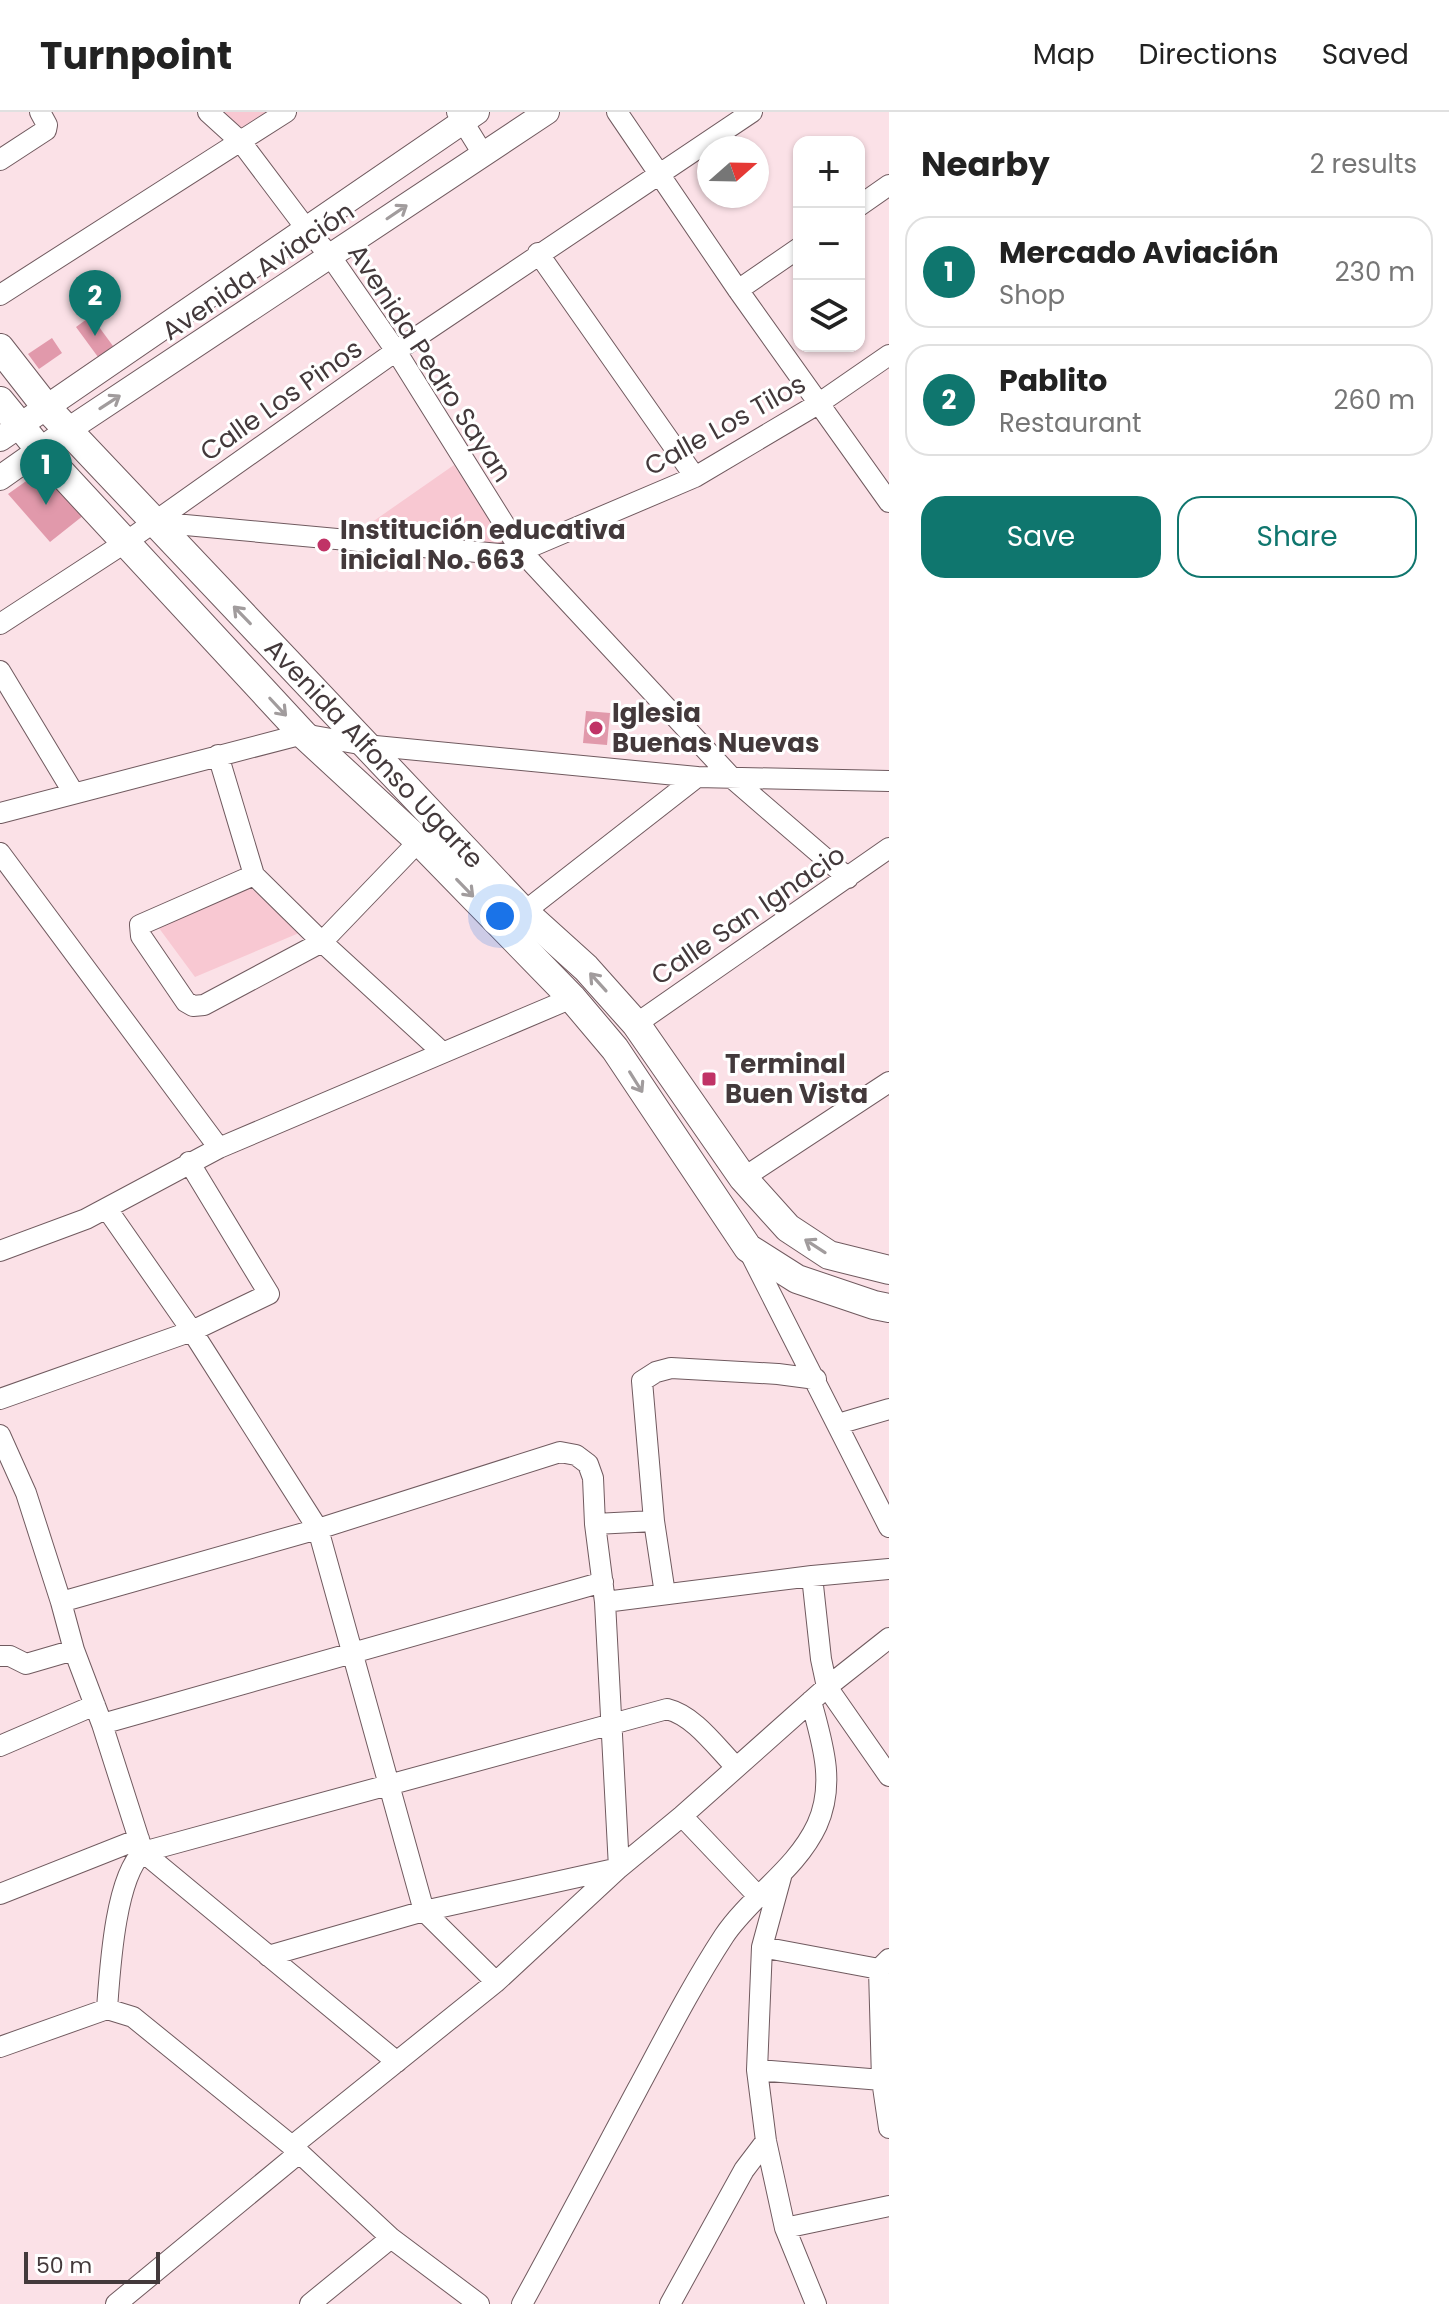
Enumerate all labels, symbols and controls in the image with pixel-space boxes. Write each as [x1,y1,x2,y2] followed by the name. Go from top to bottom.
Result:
[40,29,232,82] text: Turnpoint
[1033,35,1095,74] text: Map
[1139,35,1278,74] text: Directions
[1322,35,1409,74] text: Saved
[697,136,769,208] north arrow
[793,136,865,352] map controls
[793,136,865,208] button: +
[921,140,1050,188] text: Nearby
[1310,146,1417,182] text: 2 results
[155,193,361,349] street label: Avenida Aviación
[385,204,408,220] one-way arrow
[793,208,865,280] button: −
[999,231,1279,274] text: Mercado Aviación
[339,237,521,489] street label: Avenida Pedro Sayan
[944,254,954,290] text: 1
[1335,254,1415,290] text: 230 m
[69,270,121,336] pin: 2
[999,277,1065,313] text: Shop
[793,280,865,352] button: layers
[193,331,369,469] street label: Calle Los Pinos
[999,359,1107,402] text: Pablito
[638,366,812,484] street label: Calle Los Tilos
[942,382,956,418] text: 2
[1333,382,1415,418] text: 260 m
[99,394,121,410] one-way arrow
[999,405,1142,441] text: Restaurant
[20,439,72,505] pin: 1
[921,496,1161,578] button: Save
[1177,496,1417,578] button: Share
[340,512,626,578] place label: Institución educativa inicial No. 663
[315,536,333,554] marker: Institución educativa inicial No. 663
[232,605,251,625] one-way arrow
[256,631,492,876] street label: Avenida Alfonso Ugarte
[612,695,819,761] place label: Iglesia Buenas Nuevas
[268,697,287,717] one-way arrow
[587,719,605,737] marker: Iglesia Buenas Nuevas
[644,837,852,993] street label: Calle San Ignacio
[455,878,474,898] one-way arrow
[480,896,520,936] your location
[590,973,608,993] one-way arrow
[725,1046,868,1112] place label: Terminal Buen Vista
[700,1070,718,1088] marker: Terminal Buen Vista
[628,1071,645,1093] one-way arrow
[805,1238,827,1254] one-way arrow
[24,2248,160,2284] scale bar
[36,2250,92,2281] text: 50 m

